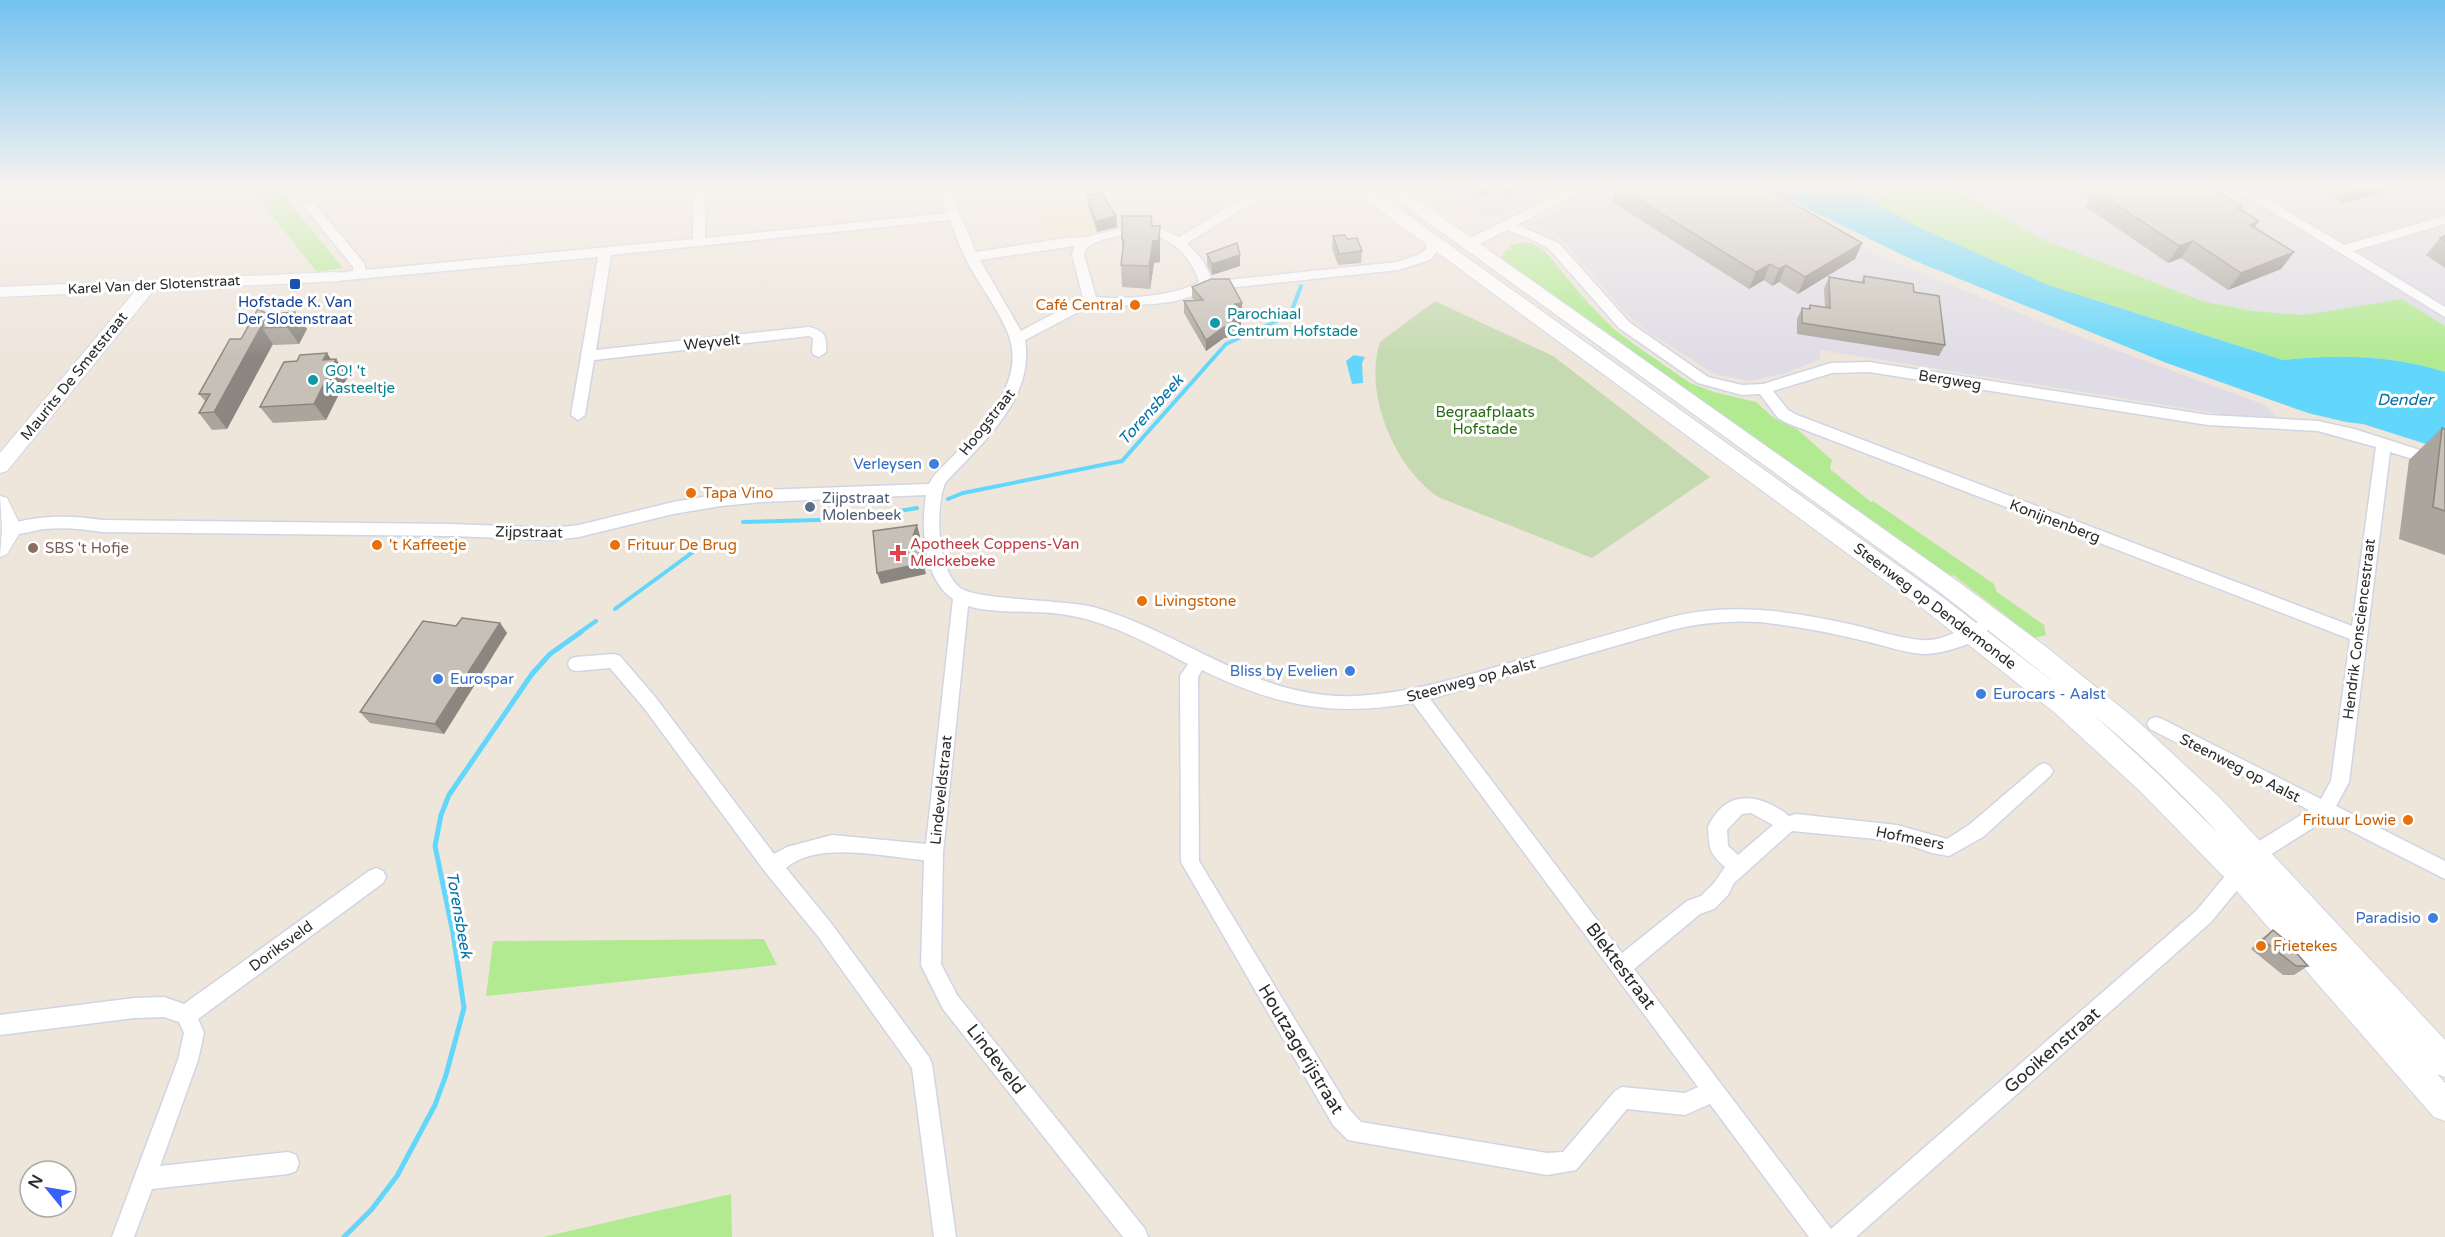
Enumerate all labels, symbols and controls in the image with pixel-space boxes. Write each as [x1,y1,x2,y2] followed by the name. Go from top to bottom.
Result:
[67,272,241,298] street label: Karel Van der Slotenstraat
[288,277,302,291] marker: Hofstade K. Van Der Slotenstraat
[237,293,353,328] place label: Hofstade K. Van Der Slotenstraat
[1035,296,1123,314] place label: Café Central
[1128,298,1142,312] marker: Café Central
[1227,305,1358,340] place label: Parochiaal Centrum Hofstade
[17,308,131,444] street label: Maurits De Smetstraat
[1208,316,1222,330] marker: Parochiaal Centrum Hofstade
[683,330,741,354] street label: Weyvelt
[325,362,395,397] place label: GO! 't Kasteeltje
[1917,366,1983,394] street label: Bergweg
[1114,370,1189,449] water label: Torensbeek
[306,373,320,387] marker: GO! 't Kasteeltje
[955,385,1019,459] street label: Hoogstraat
[2377,390,2435,410] water label: Dender
[1435,403,1535,438] park label: Begraafplaats Hofstade
[853,455,922,473] place label: Verleysen
[927,457,941,471] marker: Verleysen
[703,484,773,502] place label: Tapa Vino
[684,486,698,500] marker: Tapa Vino
[822,489,901,524] place label: Zijpstraat Molenbeek
[2007,495,2103,547] street label: Konijnenberg
[803,500,817,514] marker: Zijpstraat Molenbeek
[495,522,563,542] street label: Zijpstraat
[910,535,1079,570] place label: Apotheek Coppens-Van Melckebeke
[389,536,466,554] place label: 't Kaffeetje
[627,536,737,554] place label: Frituur De Brug
[2339,537,2379,721] street label: Hendrik Consciencestraat
[370,538,384,552] marker: 't Kaffeetje
[608,538,622,552] marker: Frituur De Brug
[45,539,129,557] place label: SBS 't Hofje
[1850,539,2020,673] street label: Steenweg op Dendermonde
[26,541,40,555] marker: SBS 't Hofje
[891,546,905,560] marker: Apotheek Coppens-Van Melckebeke
[1154,592,1236,610] place label: Livingstone
[1135,594,1149,608] marker: Livingstone
[1405,654,1538,706] street label: Steenweg op Aalst
[1230,662,1338,680] place label: Bliss by Evelien
[1343,664,1357,678] marker: Bliss by Evelien
[450,670,514,688] place label: Eurospar
[431,672,445,686] marker: Eurospar
[1993,685,2106,703] place label: Eurocars - Aalst
[1974,687,1988,701] marker: Eurocars - Aalst
[2177,730,2304,806] street label: Steenweg op Aalst
[926,734,956,846] street label: Lindeveldstraat
[2302,811,2396,829] place label: Frituur Lowie
[2401,813,2415,827] marker: Frituur Lowie
[1874,823,1946,853] street label: Hofmeers
[442,870,477,961] water label: Torensbeek
[2355,909,2421,927] place label: Paradisio
[2426,911,2440,925] marker: Paradisio
[246,917,316,975] street label: Doriksveld
[1581,918,1661,1014] street label: Blektestraat
[2273,937,2338,955] place label: Frietekes
[2254,939,2268,953] marker: Frietekes
[1253,980,1349,1118] street label: Houtzagerijstraat
[1999,1002,2105,1098] street label: Gooikenstraat
[962,1020,1030,1098] street label: Lindeveld
[18,1159,78,1219] north arrow
[24,1171,48,1193] text: N

